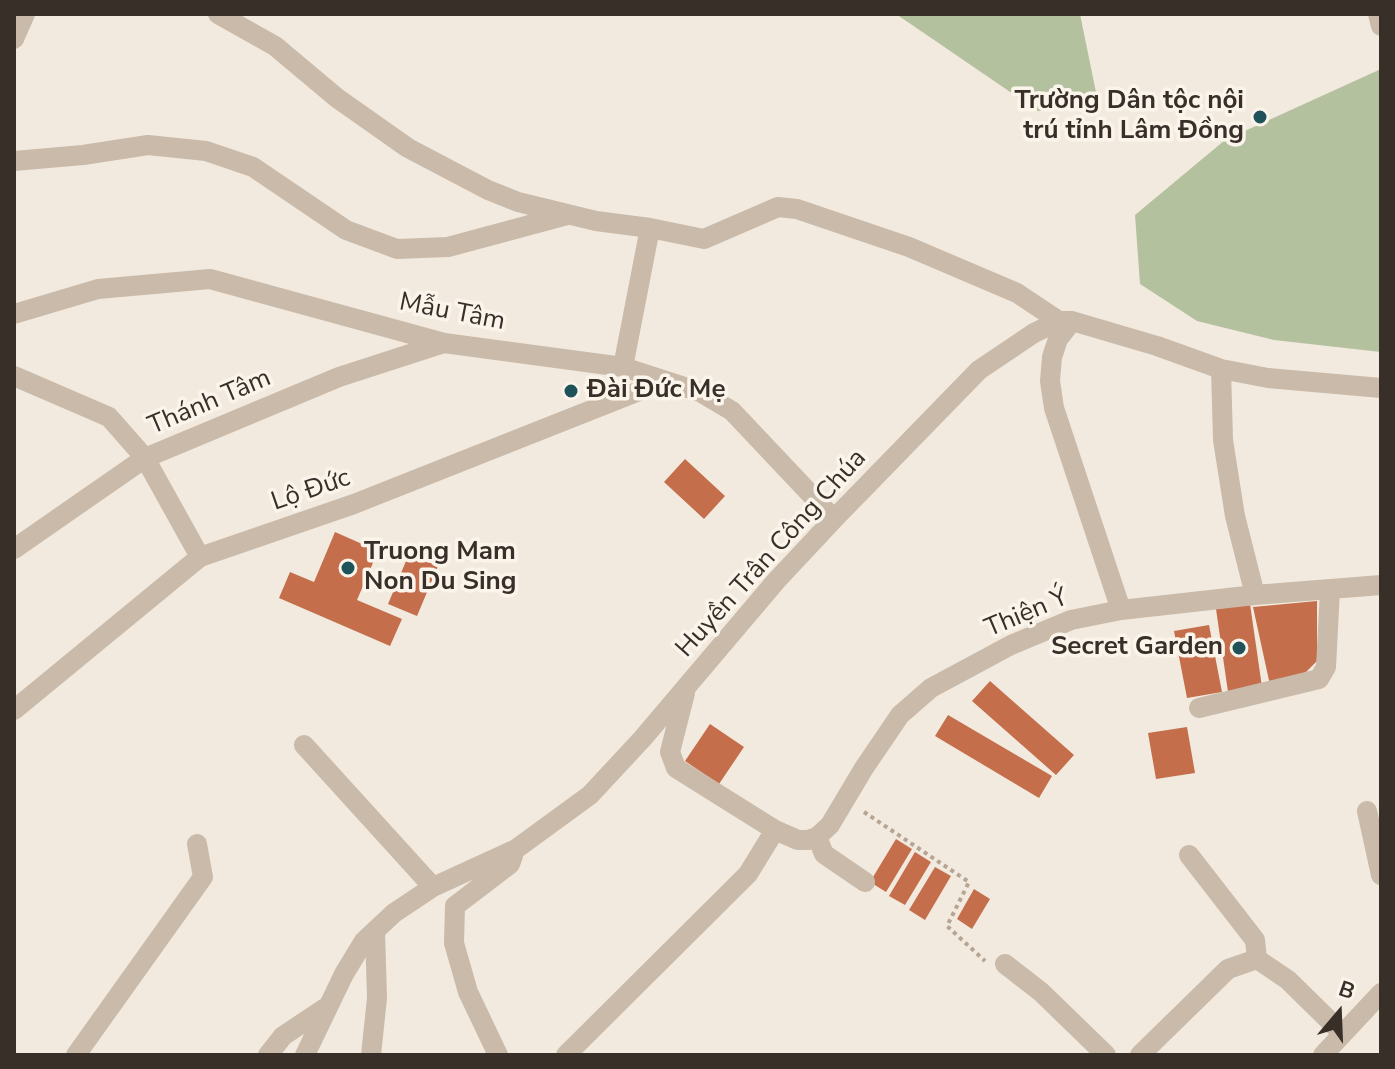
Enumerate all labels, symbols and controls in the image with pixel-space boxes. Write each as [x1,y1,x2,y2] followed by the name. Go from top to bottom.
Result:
[1015,86,1244,148] place label: Trường Dân tộc nội trú tỉnh Lâm Đồng
[1251,108,1269,126] marker: Trường Dân tộc nội trú tỉnh Lâm Đồng
[397,287,507,339] street label: Mẫu Tâm
[144,363,276,443] street label: Thánh Tâm
[587,375,726,407] place label: Đài Đức Mẹ
[562,382,580,400] marker: Đài Đức Mẹ
[670,444,874,664] street label: Huyền Trân Công Chúa
[268,463,354,519] street label: Lộ Đức
[364,537,516,598] place label: Truong Mam Non Du Sing
[339,559,357,577] marker: Truong Mam Non Du Sing
[981,583,1073,645] street label: Thiện Ý
[1051,632,1223,664] place label: Secret Garden
[1230,639,1248,657] marker: Secret Garden
[1299,973,1379,1053] north arrow
[1335,974,1359,1007] text: B

